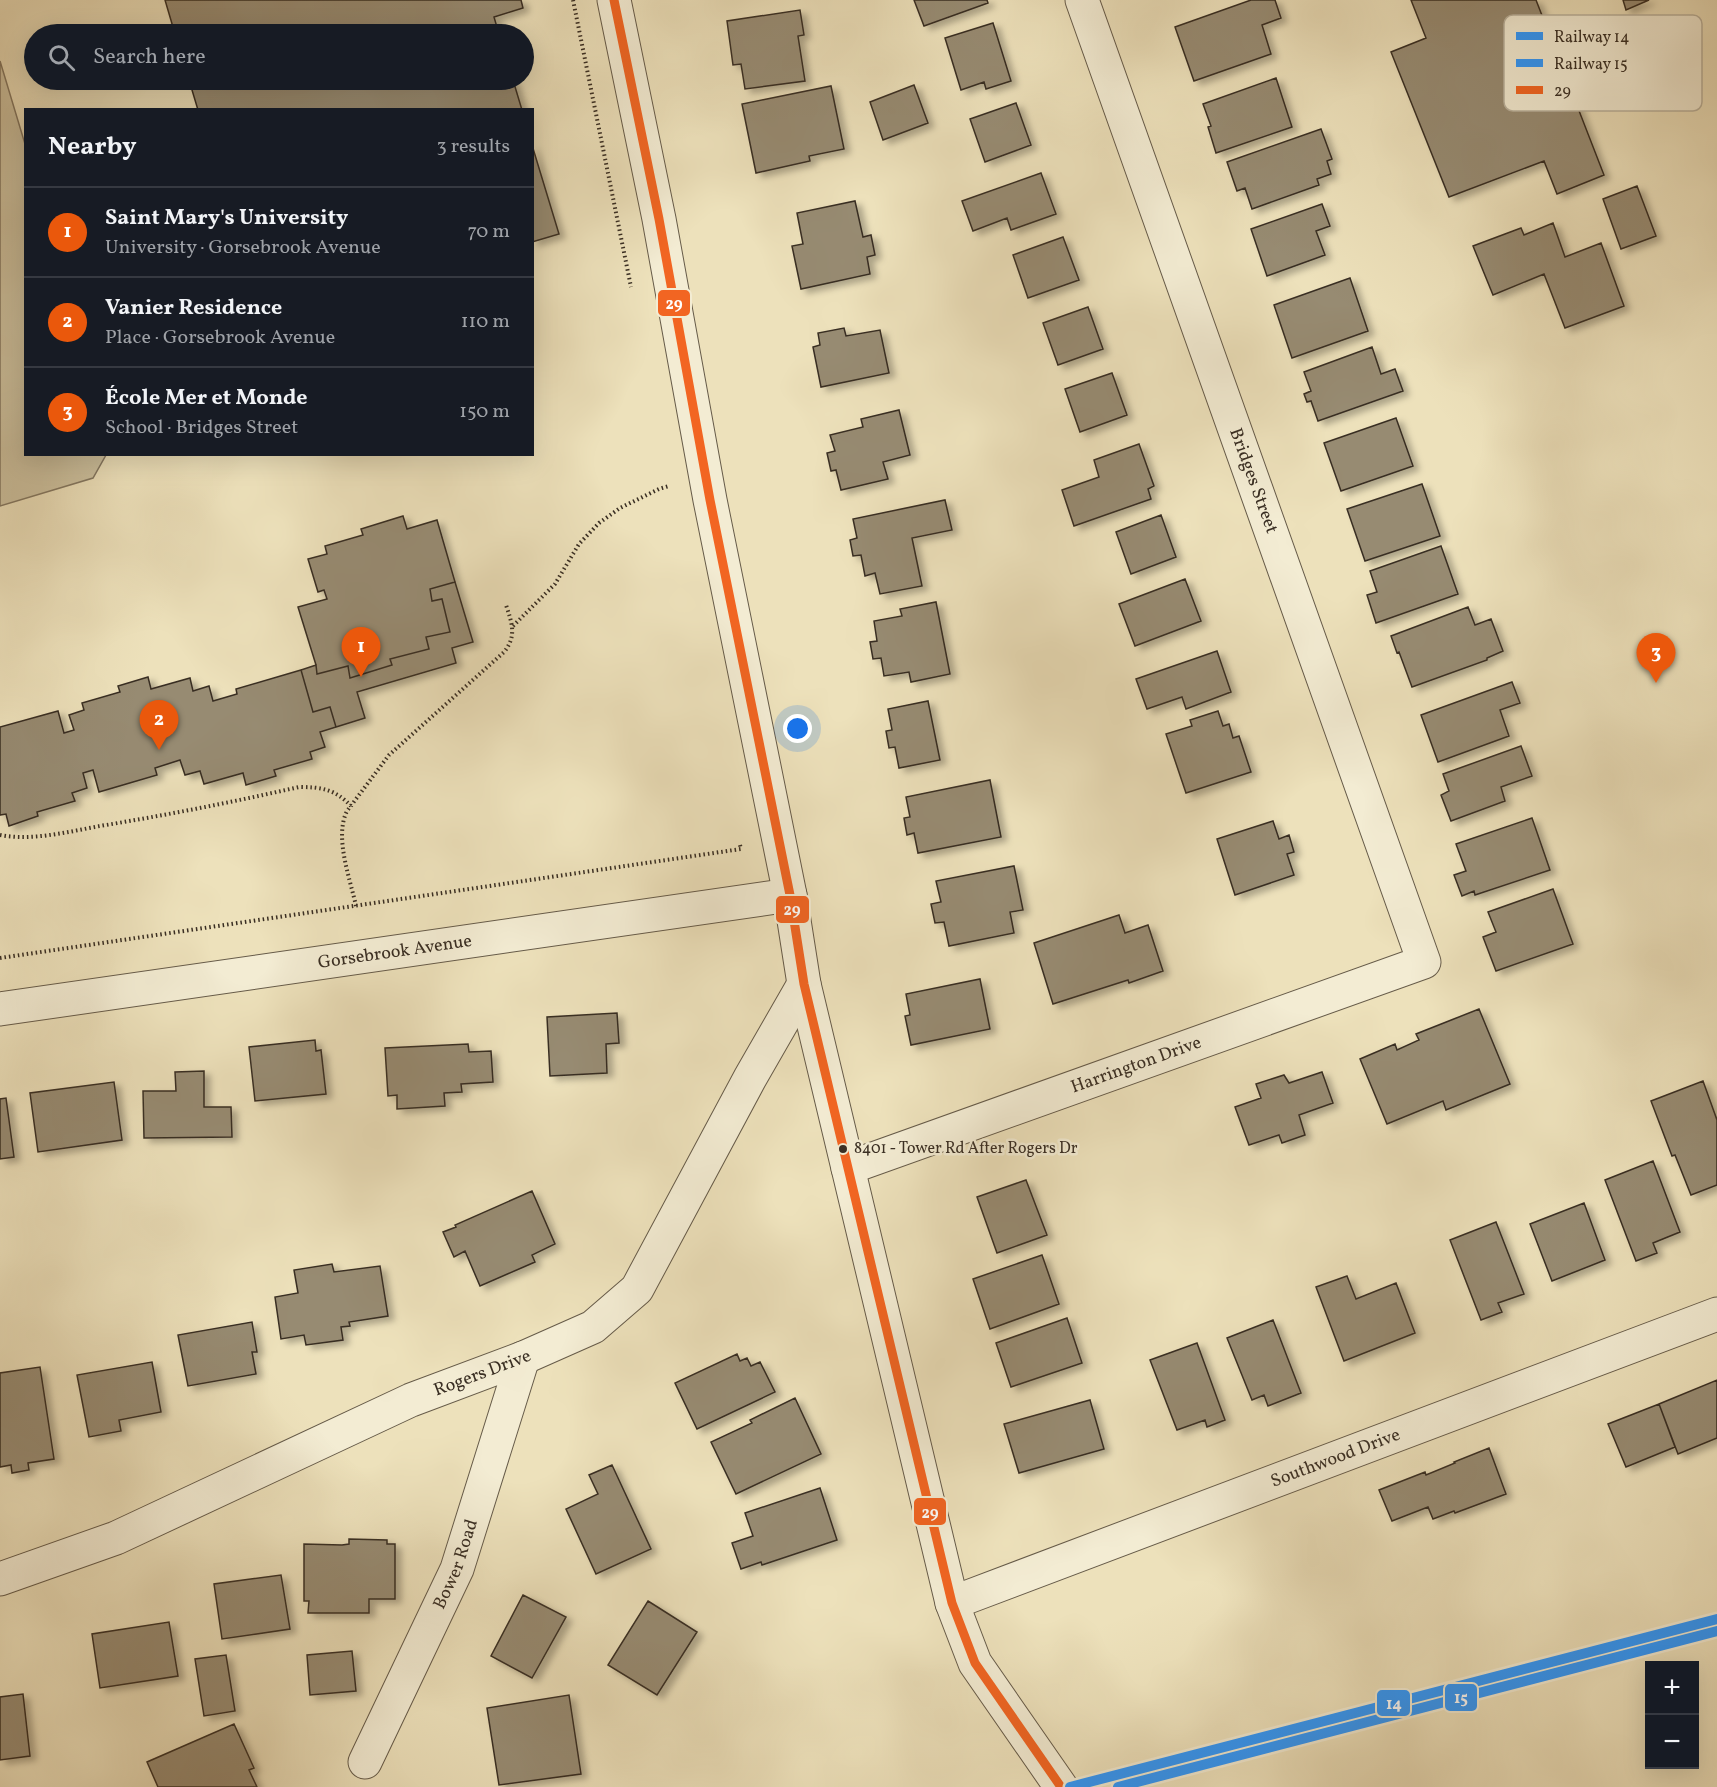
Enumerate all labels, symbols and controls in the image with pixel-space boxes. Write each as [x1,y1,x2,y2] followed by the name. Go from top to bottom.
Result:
[1504,15,1702,111] legend
[24,24,534,90] search box
[1554,27,1630,49] text: Railway 14
[45,41,78,74] icon: search
[93,42,206,73] text: Search here
[1554,54,1628,76] text: Railway 15
[1554,81,1571,103] text: 29
[48,129,137,165] text: Nearby
[436,133,510,161] text: 3 results
[105,203,348,234] text: Saint Mary's University
[63,218,72,246] text: 1
[467,218,510,246] text: 70 m
[105,234,381,262] text: University · Gorsebrook Avenue
[657,289,691,317] line badge: 29
[105,293,282,324] text: Vanier Residence
[665,294,683,316] text: 29
[62,308,73,336] text: 2
[461,308,510,336] text: 110 m
[105,324,335,352] text: Place · Gorsebrook Avenue
[105,383,308,414] text: École Mer et Monde
[62,398,73,426] text: 3
[459,398,510,426] text: 150 m
[105,414,298,442] text: School · Bridges Street
[1222,425,1284,537] street label: Bridges Street
[342,628,380,677] pin: 1
[1636,634,1676,683] pin: 3
[140,700,178,750] pin: 2
[783,714,812,743] your location
[775,895,810,924] line badge: 29
[783,900,801,922] text: 29
[316,929,474,975] street label: Gorsebrook Avenue
[1067,1030,1205,1100] street label: Harrington Drive
[854,1138,1078,1160] place label: 8401 - Tower Rd After Rogers Dr
[837,1143,849,1155] marker: 8401 - Tower Rd After Rogers Dr
[430,1343,535,1403] street label: Rogers Drive
[1267,1422,1404,1494] street label: Southwood Drive
[913,1497,947,1526] line badge: 29
[921,1503,939,1525] text: 29
[427,1516,484,1613] street label: Bower Road
[1645,1661,1699,1769] map controls
[1645,1661,1699,1715] button: +
[1444,1683,1478,1712] line badge: 15
[1454,1688,1468,1710] text: 15
[1376,1689,1411,1717] line badge: 14
[1386,1694,1402,1716] text: 14
[1645,1715,1699,1769] button: −

